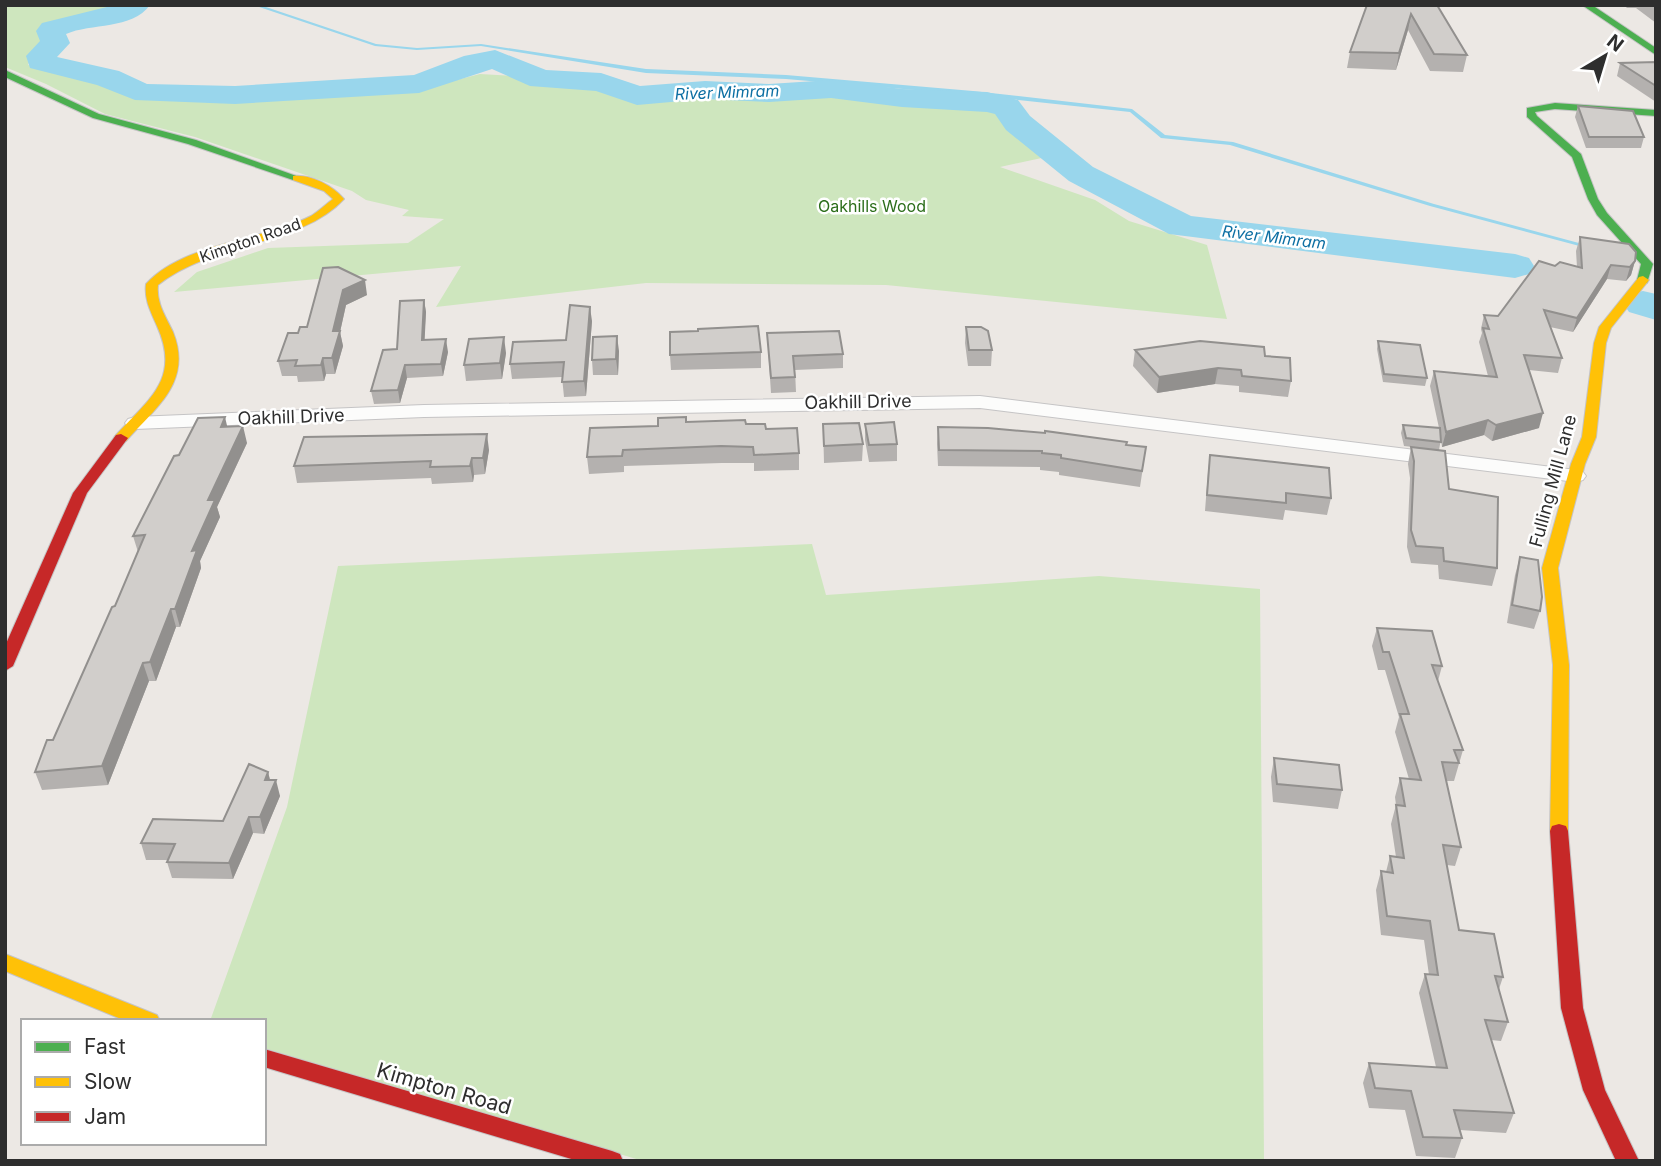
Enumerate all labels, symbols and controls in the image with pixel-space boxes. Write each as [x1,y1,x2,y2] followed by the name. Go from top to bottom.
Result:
[1570,21,1640,91] north arrow
[1602,29,1628,57] text: N
[674,80,780,104] water label: River Mimram
[818,196,926,216] park label: Oakhills Wood
[197,213,303,267] street label: Kimpton Road
[1221,221,1327,253] water label: River Mimram
[804,390,912,413] street label: Oakhill Drive
[237,404,345,429] street label: Oakhill Drive
[1525,412,1580,549] street label: Fulling Mill Lane
[21,1019,266,1145] legend
[84,1034,126,1059] text: Fast
[374,1057,514,1120] street label: Kimpton Road
[84,1069,132,1094] text: Slow
[84,1104,126,1129] text: Jam

